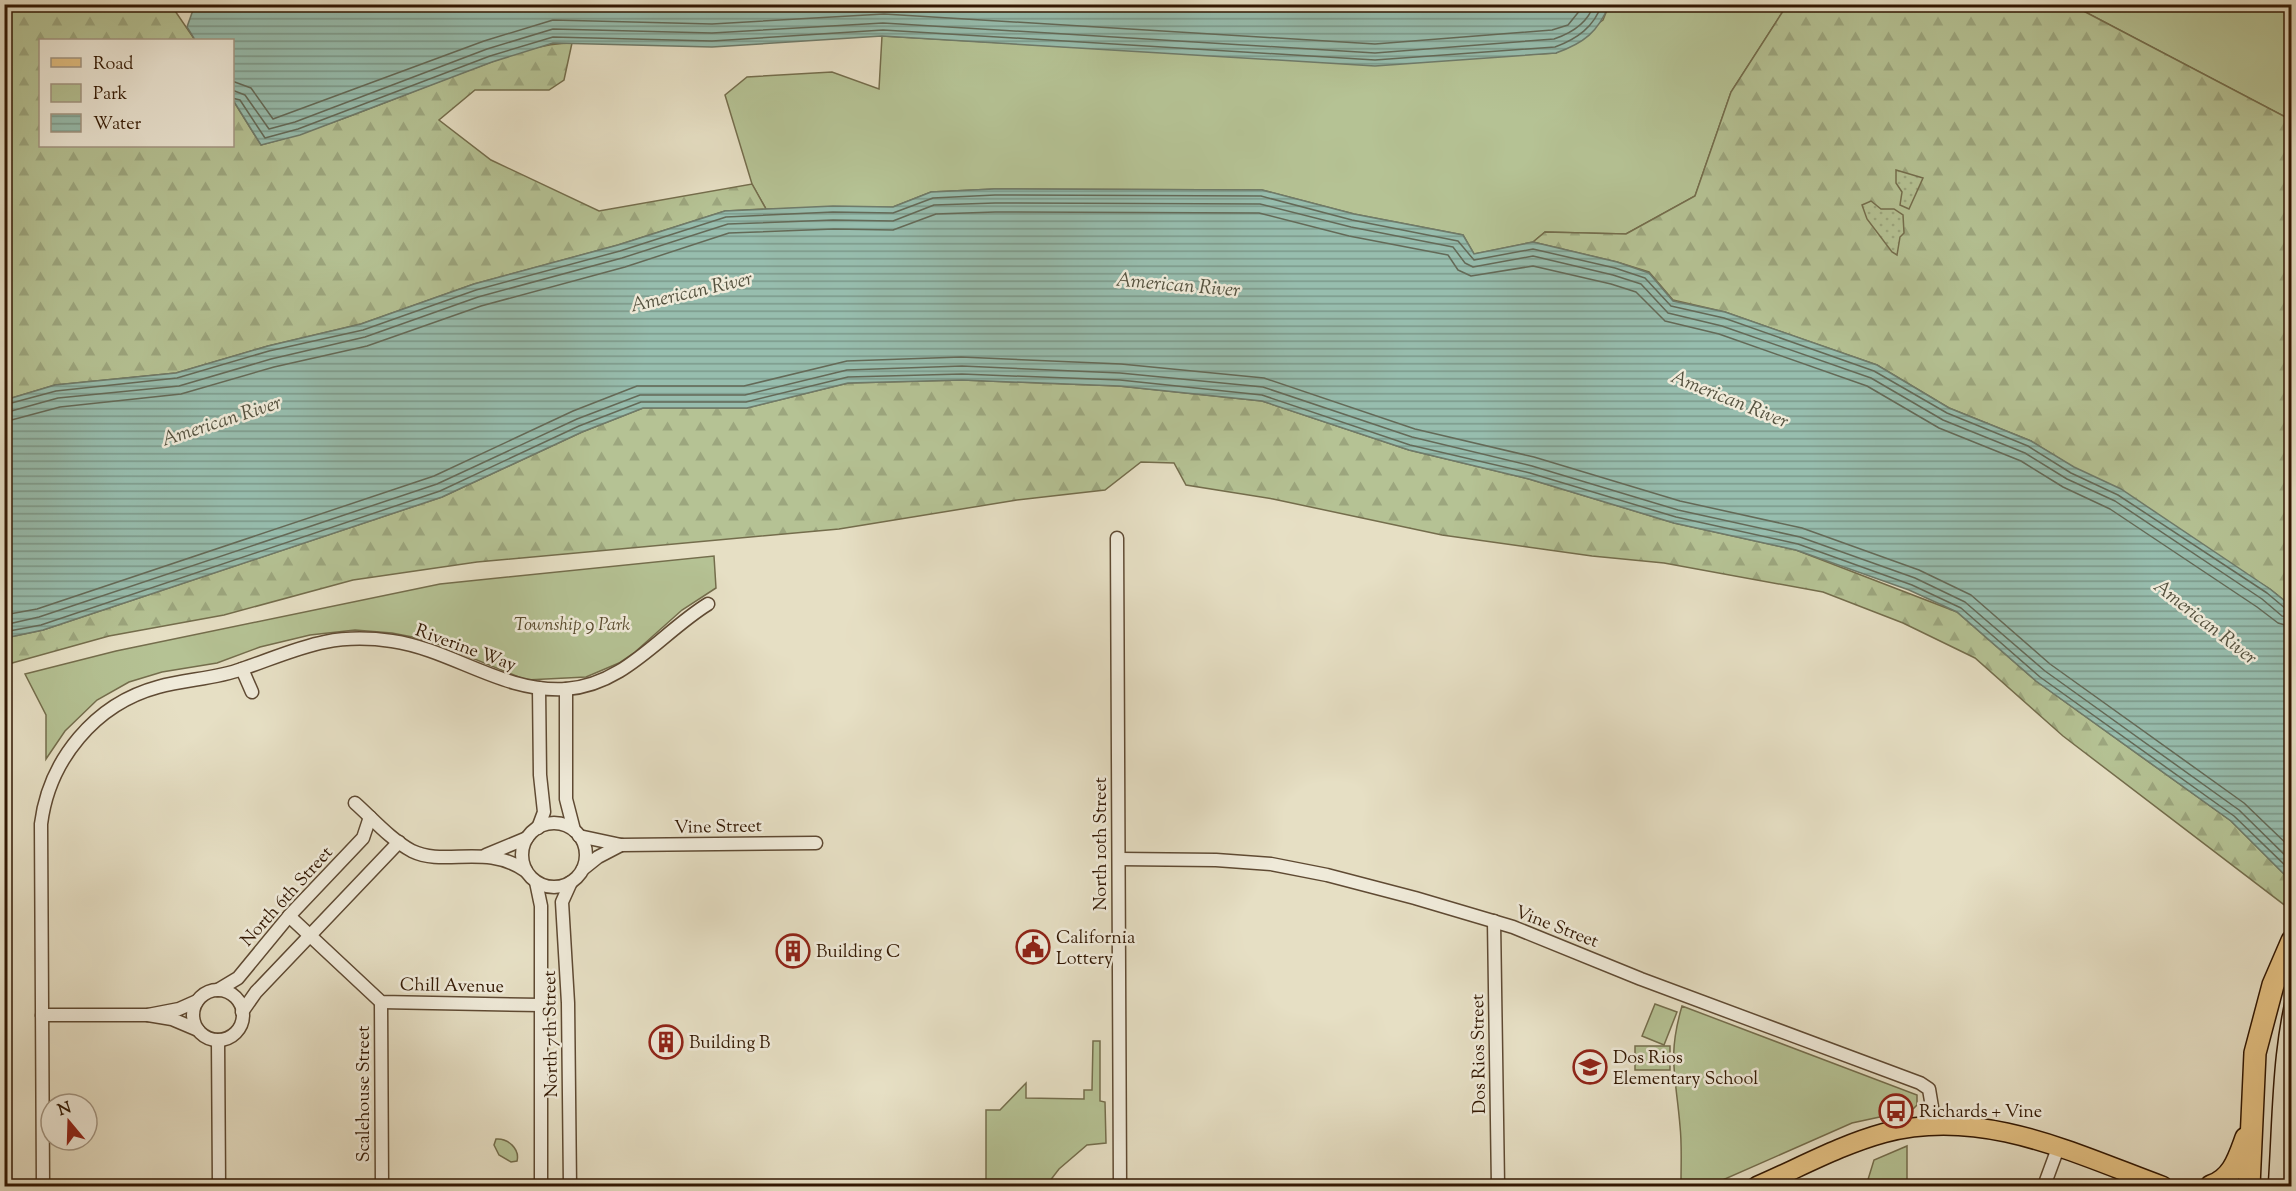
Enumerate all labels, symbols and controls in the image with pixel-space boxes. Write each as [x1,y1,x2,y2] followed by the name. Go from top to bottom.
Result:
[39,39,234,147] legend
[93,52,133,78] text: Road
[93,82,128,108] text: Park
[93,112,142,138] text: Water
[627,265,756,322] water label: American River
[1114,267,1241,306] water label: American River
[1666,363,1792,437] water label: American River
[158,389,286,455] water label: American River
[2146,573,2263,673] water label: American River
[514,613,630,639] park label: Township 9 Park
[411,619,519,679] street label: Riverine Way
[1089,777,1115,911] street label: North 10th Street
[674,814,762,842] street label: Vine Street
[235,841,340,953] street label: North 6th Street
[1511,900,1602,956] street label: Vine Street
[1056,926,1135,973] place label: California Lottery
[1015,929,1051,965] public building icon: California Lottery
[775,933,811,969] building icon: Building C
[816,940,901,966] place label: Building C
[538,970,566,1098] street label: North 7th Street
[400,973,504,1001] street label: Chill Avenue
[1466,994,1494,1114] street label: Dos Rios Street
[648,1024,684,1060] building icon: Building B
[352,1026,378,1162] street label: Scalehouse Street
[689,1031,770,1057] place label: Building B
[1613,1046,1758,1093] place label: Dos Rios Elementary School
[1572,1049,1608,1085] school or university icon: Dos Rios Elementary School
[39,1092,99,1152] north arrow
[1878,1093,1914,1129] bus stop icon: Richards + Vine
[55,1097,75,1123] text: N
[1919,1100,2042,1126] place label: Richards + Vine

